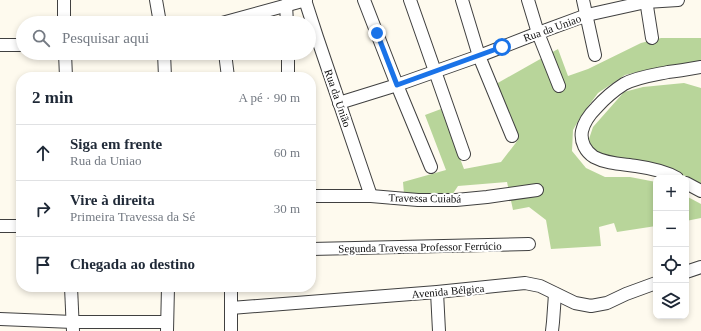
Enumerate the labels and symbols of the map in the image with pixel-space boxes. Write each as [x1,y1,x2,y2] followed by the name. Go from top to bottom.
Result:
[522,12,583,44] street label: Rua da Uniao
[368,24,386,42] route end
[493,38,511,56] route start
[322,67,354,129] street label: Rua da União
[389,191,462,205] street label: Travessa Cuiabá
[338,240,502,254] street label: Segunda Travessa Professor Ferrúcio
[411,282,485,300] street label: Avenida Bélgica

